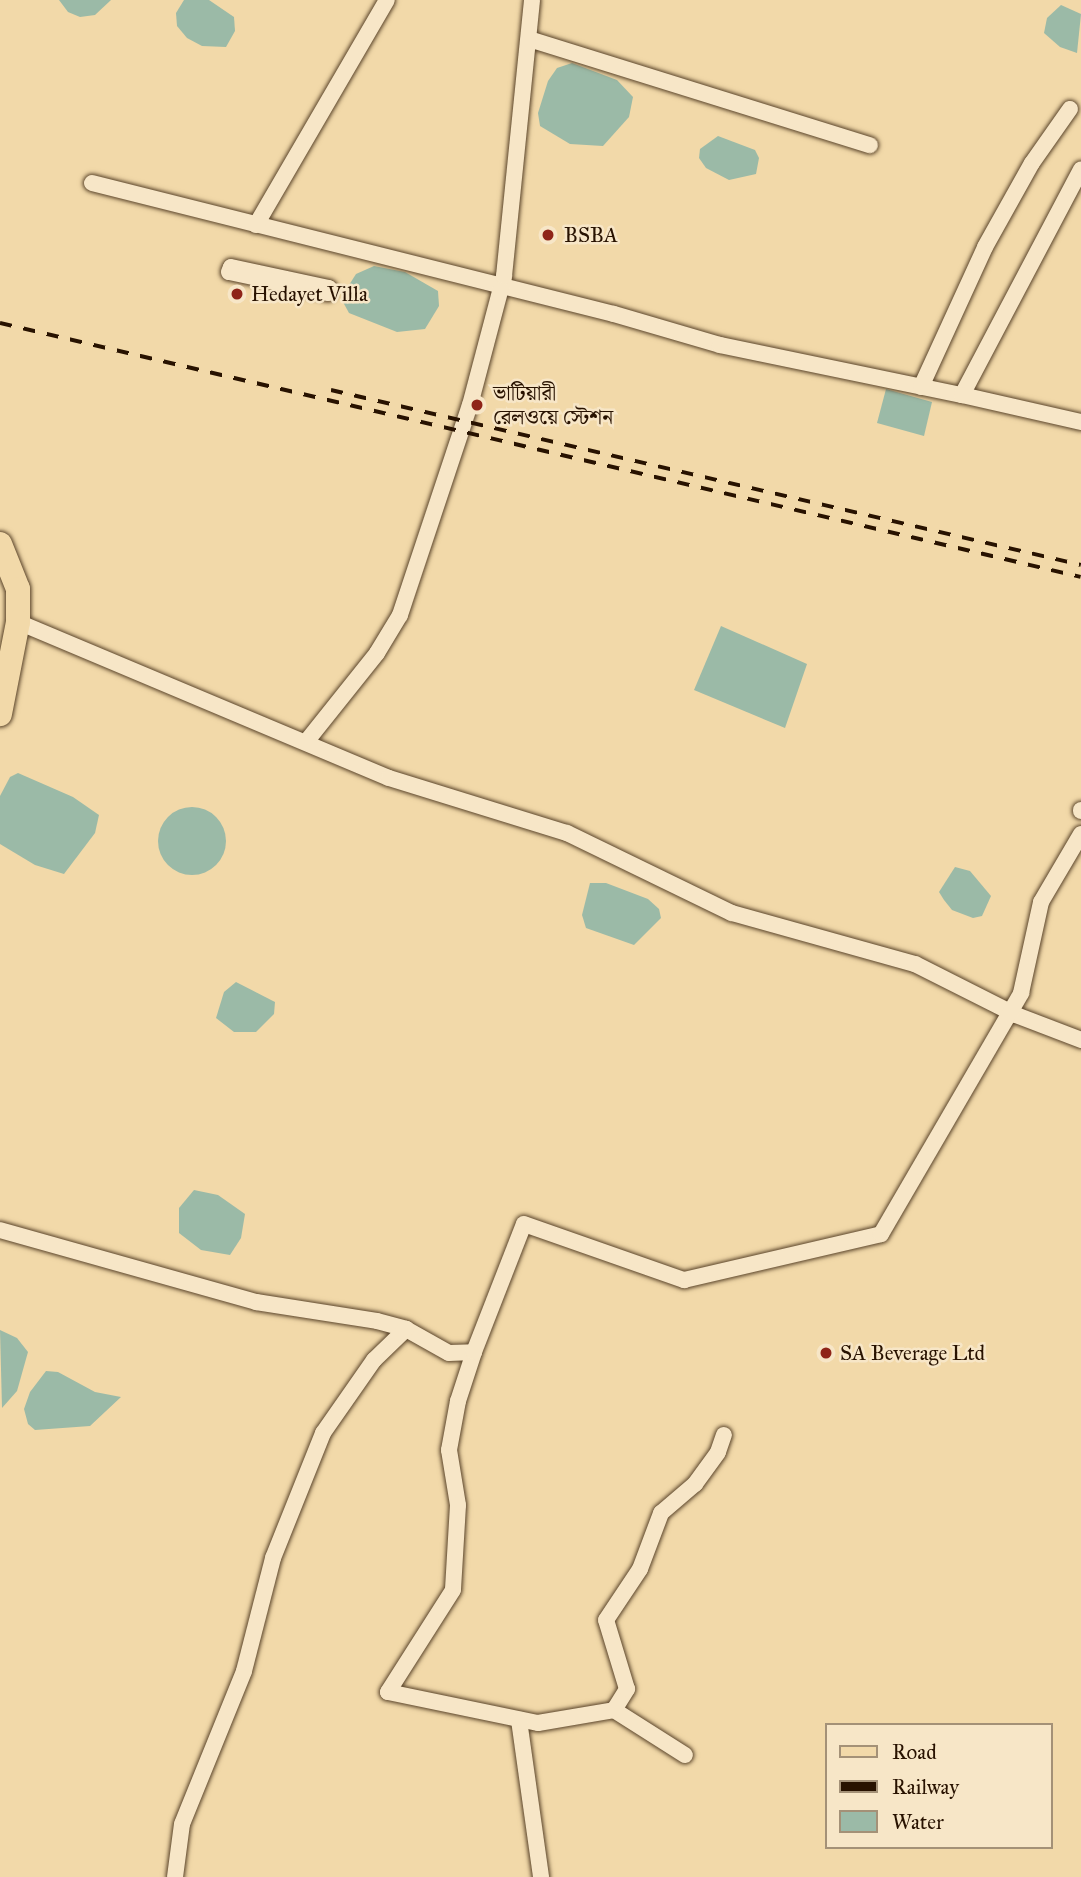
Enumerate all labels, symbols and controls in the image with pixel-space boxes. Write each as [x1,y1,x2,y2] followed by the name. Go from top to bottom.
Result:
[564,222,618,248] place label: BSBA
[538,225,558,245] marker: BSBA
[251,281,368,307] place label: Hedayet Villa
[229,286,245,302] marker: Hedayet Villa
[493,380,613,430] place label: ভাটিয়ারী রেলওয়ে স্টেশন
[467,395,487,415] marker: ভাটিয়ারী রেলওয়ে স্টেশন
[840,1340,985,1366] place label: SA Beverage Ltd
[818,1345,834,1361] marker: SA Beverage Ltd
[825,1723,1053,1849] legend
[892,1739,937,1765] text: Road
[892,1774,959,1800] text: Railway
[892,1809,944,1835] text: Water

